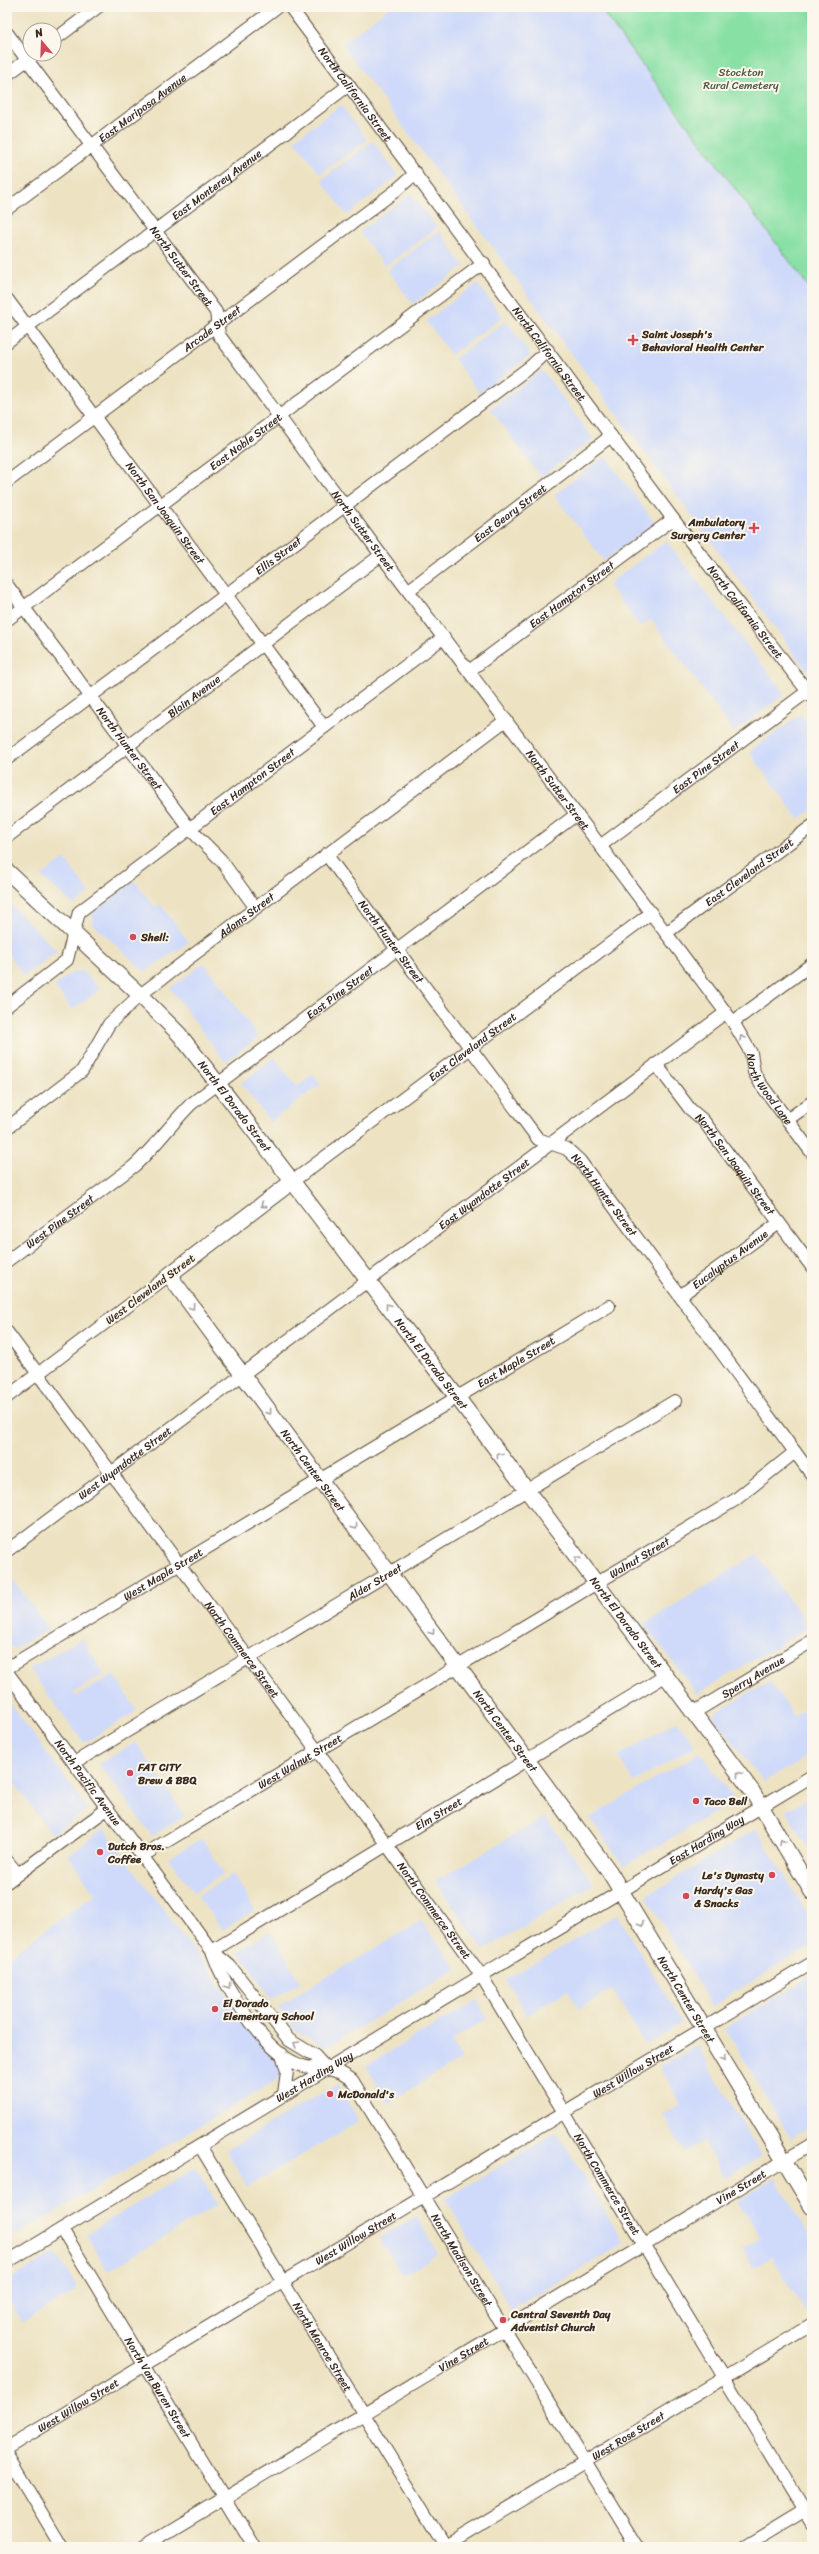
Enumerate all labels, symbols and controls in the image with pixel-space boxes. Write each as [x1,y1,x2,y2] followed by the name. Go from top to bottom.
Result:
[22,22,62,62] north arrow
[31,23,46,44] text: N
[313,43,397,146] street label: North California Street
[703,63,779,95] park label: Stockton Rural Cemetery
[94,68,191,148] street label: East Mariposa Avenue
[167,144,266,225] street label: East Monterey Avenue
[144,222,218,311] street label: North Sutter Street
[178,300,246,358] street label: Arcade Street
[507,303,591,406] street label: North California Street
[641,325,765,357] place label: Saint Joseph's Behavioral Health Center
[627,334,639,346] marker: Saint Joseph's Behavioral Health Center
[205,408,287,476] street label: East Noble Street
[120,458,210,569] street label: North San Joaquin Street
[470,479,551,548] street label: East Geary Street
[326,486,399,576] street label: North Sutter Street
[670,513,746,545] place label: Ambulatory Surgery Center
[748,522,760,534] marker: Ambulatory Surgery Center
[251,532,306,580] street label: Ellis Street
[525,556,619,633] street label: East Hampton Street
[702,561,788,663] street label: North California Street
[163,670,225,723] street label: Blain Avenue
[91,703,167,795] street label: North Hunter Street
[668,736,744,799] street label: East Pine Street
[206,743,300,820] street label: East Hampton Street
[521,746,594,835] street label: North Sutter Street
[701,833,798,912] street label: East Cleveland Street
[214,888,279,944] street label: Adams Street
[353,896,429,988] street label: North Hunter Street
[140,928,170,947] place label: Shell:
[128,932,138,942] marker: Shell:
[302,961,378,1024] street label: East Pine Street
[424,1008,521,1087] street label: East Cleveland Street
[739,1035,746,1042] one-way arrow
[741,1052,798,1130] street label: North Wood Lane
[193,1056,276,1157] street label: North El Dorado Street
[691,1108,780,1220] street label: North San Joaquin Street
[567,1148,642,1241] street label: North Hunter Street
[434,1153,534,1235] street label: East Wyandotte Street
[22,1190,99,1254] street label: West Pine Street
[260,1200,267,1207] one-way arrow
[688,1225,773,1294] street label: Eucalyptus Avenue
[101,1249,200,1330] street label: West Cleveland Street
[188,1302,195,1309] one-way arrow
[385,1303,392,1310] one-way arrow
[390,1314,473,1414] street label: North El Dorado Street
[474,1331,559,1393] street label: East Maple Street
[264,1407,271,1414] one-way arrow
[74,1422,176,1505] street label: West Wyandotte Street
[275,1425,350,1516] street label: North Center Street
[497,1452,504,1459] one-way arrow
[350,1523,357,1530] one-way arrow
[606,1532,674,1584] street label: Walnut Street
[120,1543,207,1606] street label: West Maple Street
[575,1556,582,1563] one-way arrow
[343,1558,406,1607] street label: Alder Street
[584,1572,667,1674] street label: North El Dorado Street
[199,1597,284,1702] street label: North Commerce Street
[427,1627,434,1634] one-way arrow
[718,1650,789,1704] street label: Sperry Avenue
[468,1685,542,1777] street label: North Center Street
[254,1729,346,1795] street label: West Walnut Street
[49,1735,126,1831] street label: North Pacific Avenue
[137,1758,197,1790] place label: FAT CITY Brew & BBQ
[125,1768,135,1778] marker: FAT CITY Brew & BBQ
[737,1772,744,1779] one-way arrow
[411,1792,466,1836] street label: Elm Street
[704,1792,748,1811] place label: Taco Bell
[691,1796,701,1806] marker: Taco Bell
[665,1810,748,1870] street label: East Harding Way
[107,1837,165,1869] place label: Dutch Bros. Coffee
[780,1839,787,1846] one-way arrow
[95,1847,105,1857] marker: Dutch Bros. Coffee
[392,1858,476,1964] street label: North Commerce Street
[702,1866,764,1885] place label: Le's Dynasty
[767,1870,777,1880] marker: Le's Dynasty
[693,1881,754,1913] place label: Hardy's Gas & Snacks
[681,1891,691,1901] marker: Hardy's Gas & Snacks
[637,1920,644,1927] one-way arrow
[652,1952,720,2047] street label: North Center Street
[223,1982,231,1989] one-way arrow
[223,1994,315,2026] place label: El Dorado Elementary School
[210,2004,220,2014] marker: El Dorado Elementary School
[589,2039,678,2103] street label: West Willow Street
[293,2042,300,2049] one-way arrow
[272,2046,357,2108] street label: West Harding Way
[718,2055,725,2062] one-way arrow
[337,2085,395,2104] place label: McDonald's
[325,2089,335,2099] marker: McDonald's
[569,2130,645,2239] street label: North Commerce Street
[712,2165,770,2210] street label: Vine Street
[311,2206,401,2270] street label: West Willow Street
[426,2210,497,2311] street label: North Madison Street
[287,2298,357,2396] street label: North Monroe Street
[510,2305,611,2337] place label: Central Seventh Day Adventist Church
[498,2315,508,2325] marker: Central Seventh Day Adventist Church
[435,2332,493,2377] street label: Vine Street
[119,2333,196,2443] street label: North Van Buren Street
[34,2373,123,2438] street label: West Willow Street
[588,2406,669,2466] street label: West Rose Street

